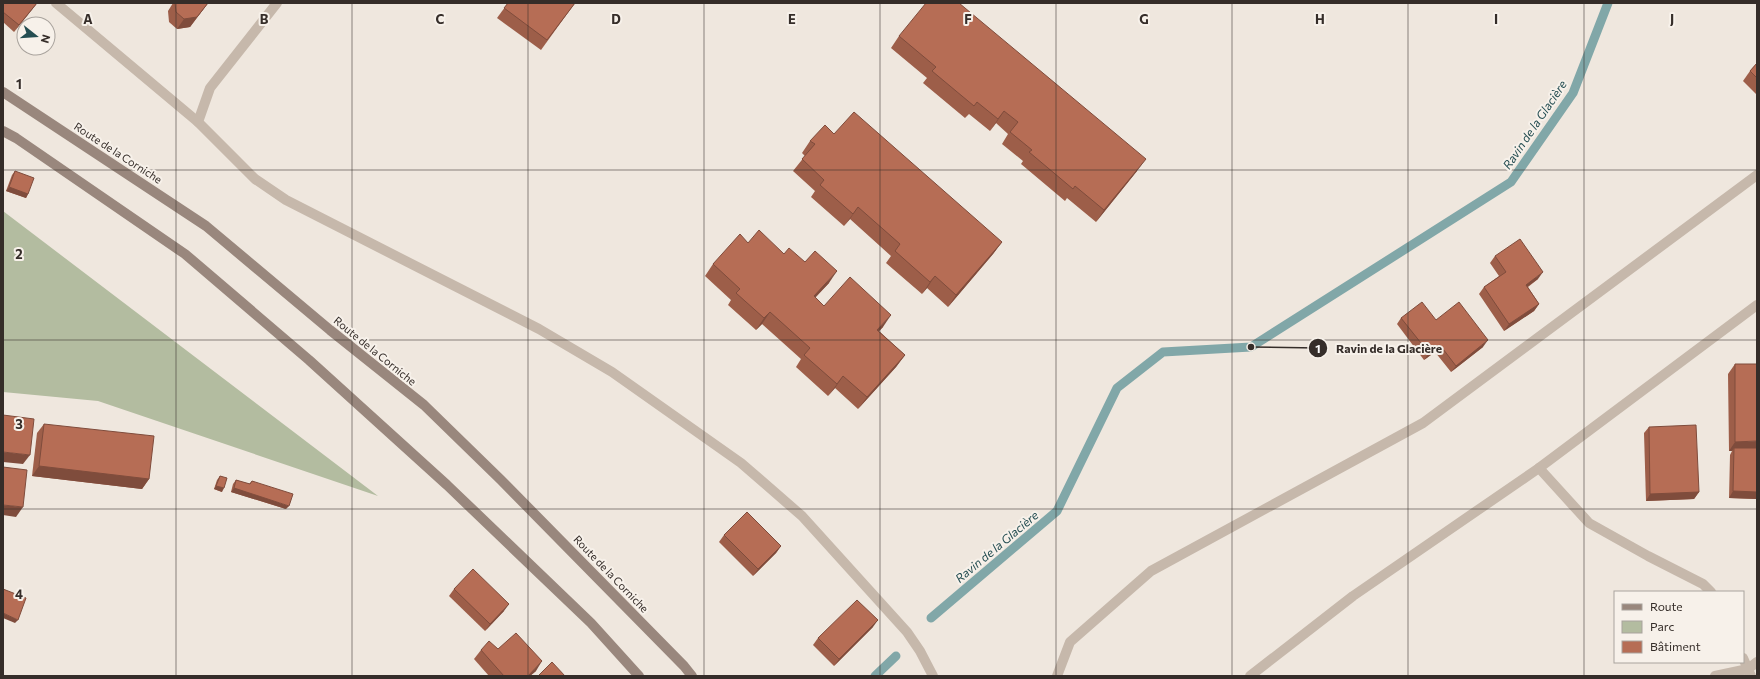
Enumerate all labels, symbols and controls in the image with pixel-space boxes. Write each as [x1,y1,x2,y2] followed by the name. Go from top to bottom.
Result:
[83,11,93,27] text: A
[260,11,269,27] text: B
[436,11,445,27] text: C
[611,11,621,27] text: D
[788,11,796,27] text: E
[964,11,972,27] text: F
[1139,11,1149,27] text: G
[1315,11,1325,27] text: H
[1494,11,1498,27] text: I
[1670,11,1674,27] text: J
[16,16,56,56] north arrow
[39,33,53,45] text: N
[16,76,22,92] text: 1
[1499,77,1569,171] water label: Ravin de la Glacière
[72,119,165,186] street label: Route de la Corniche
[15,246,23,262] text: 2
[332,313,419,388] street label: Route de la Corniche
[1308,336,1450,360] callout: Ravin de la Glacière
[1315,341,1321,355] text: 1
[1336,341,1442,355] text: Ravin de la Glacière
[15,416,23,432] text: 3
[952,507,1041,585] water label: Ravin de la Glacière
[571,532,652,615] street label: Route de la Corniche
[15,586,23,602] text: 4
[1614,591,1744,663] legend
[1650,599,1683,613] text: Route
[1650,619,1674,633] text: Parc
[1650,639,1701,653] text: Bâtiment

